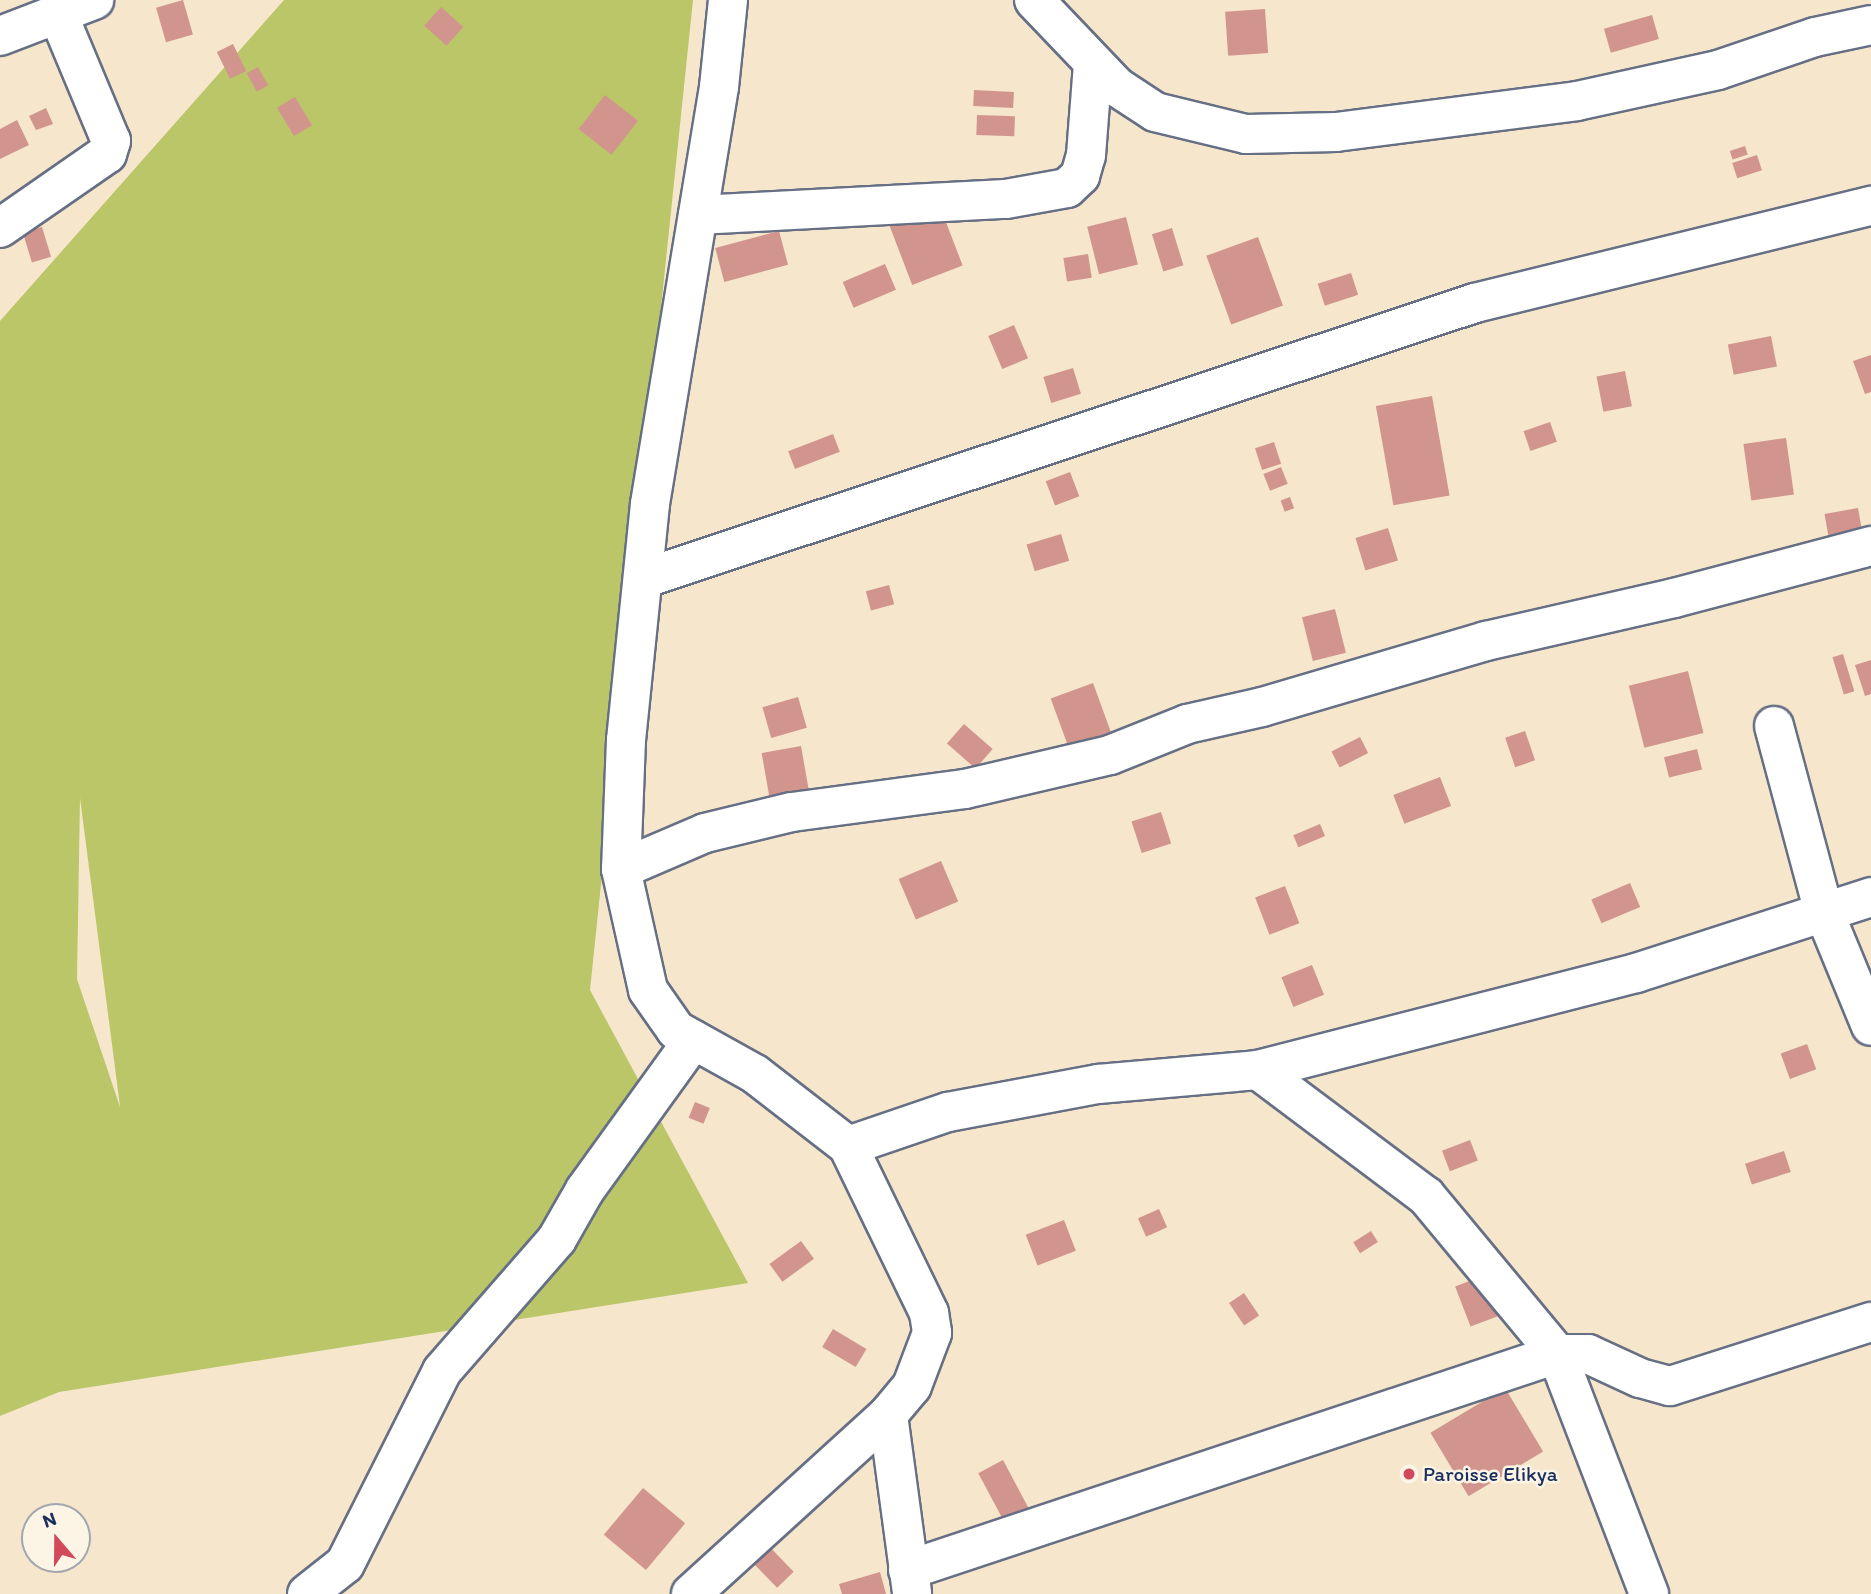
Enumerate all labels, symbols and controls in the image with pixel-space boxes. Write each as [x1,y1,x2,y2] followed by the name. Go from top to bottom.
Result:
[1423,1461,1557,1487] place label: Paroisse Elikya
[1401,1466,1417,1482] marker: Paroisse Elikya
[21,1503,91,1573] north arrow
[39,1507,59,1533] text: N

